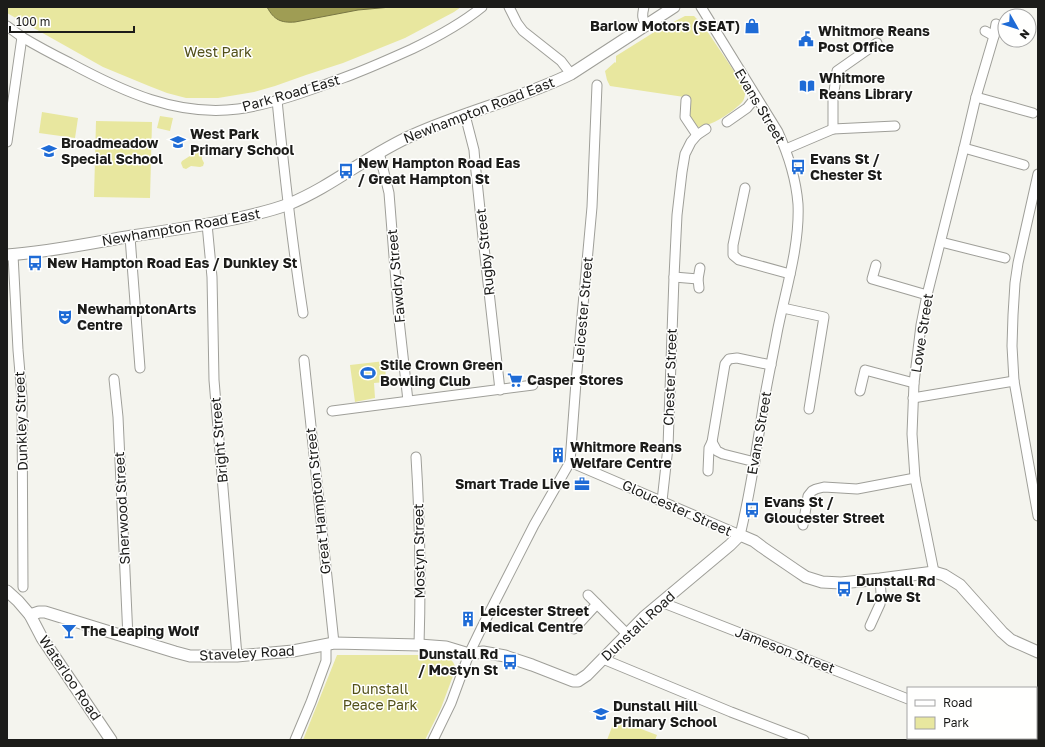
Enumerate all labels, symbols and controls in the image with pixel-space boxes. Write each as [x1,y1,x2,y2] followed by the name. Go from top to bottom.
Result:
[10,8,134,34] scale bar
[997,8,1037,48] north arrow
[16,14,50,29] text: 100 m
[590,17,740,34] place label: Barlow Motors (SEAT)
[743,17,761,35] shop icon: Barlow Motors (SEAT)
[818,22,930,55] place label: Whitmore Reans Post Office
[1017,27,1033,42] text: N
[797,30,815,48] public building icon: Whitmore Reans Post Office
[184,43,252,60] park label: West Park
[731,65,790,146] street label: Evans Street
[819,69,913,102] place label: Whitmore Reans Library
[240,70,342,115] street label: Park Road East
[401,73,557,146] street label: Newhampton Road East
[798,77,816,95] library icon: Whitmore Reans Library
[190,125,294,158] place label: West Park Primary School
[169,133,187,151] school or university icon: West Park Primary School
[61,134,163,167] place label: Broadmeadow Special School
[40,142,58,160] school or university icon: Broadmeadow Special School
[810,150,882,183] place label: Evans St / Chester St
[358,154,520,187] place label: New Hampton Road Eas / Great Hampton St
[789,158,807,176] bus stop icon: Evans St / Chester St
[337,162,355,180] bus stop icon: New Hampton Road Eas / Great Hampton St
[100,204,262,249] street label: Newhampton Road East
[471,208,498,296] street label: Rugby Street
[383,228,408,324] street label: Fawdry Street
[26,254,44,272] bus stop icon: New Hampton Road Eas / Dunkley St
[47,254,298,271] place label: New Hampton Road Eas / Dunkley St
[569,256,596,364] street label: Leicester Street
[907,292,936,374] street label: Lowe Street
[77,300,197,333] place label: NewhamptonArts Centre
[56,308,74,326] theatre icon: NewhamptonArts Centre
[659,328,680,426] street label: Chester Street
[380,356,503,389] place label: Stile Crown Green Bowling Club
[359,364,377,382] sports icon: Stile Crown Green Bowling Club
[10,371,31,471] street label: Dunkley Street
[506,371,524,389] supermarket icon: Casper Stores
[527,371,623,388] place label: Casper Stores
[743,390,774,476] street label: Evans Street
[206,396,231,484] street label: Bright Street
[301,427,334,575] street label: Great Hampton Street
[570,438,682,471] place label: Whitmore Reans Welfare Centre
[549,446,567,464] building icon: Whitmore Reans Welfare Centre
[110,451,133,565] street label: Sherwood Street
[455,475,570,492] place label: Smart Trade Live
[573,475,591,493] office icon: Smart Trade Live
[620,476,735,539] street label: Gloucester Street
[764,493,885,526] place label: Evans St / Gloucester Street
[743,501,761,519] bus stop icon: Evans St / Gloucester Street
[409,503,428,599] street label: Mostyn Street
[856,572,935,605] place label: Dunstall Rd / Lowe St
[835,580,853,598] bus stop icon: Dunstall Rd / Lowe St
[597,587,678,664] street label: Dunstall Road
[480,602,590,635] place label: Leicester Street Medical Centre
[459,610,477,628] building icon: Leicester Street Medical Centre
[60,622,78,640] bar icon: The Leaping Wolf
[81,622,200,639] place label: The Leaping Wolf
[733,623,838,676] street label: Jameson Street
[36,632,105,723] street label: Waterloo Road
[199,642,295,663] street label: Staveley Road
[418,645,498,678] place label: Dunstall Rd / Mostyn St
[501,653,519,671] bus stop icon: Dunstall Rd / Mostyn St
[343,680,417,713] park label: Dunstall Peace Park
[907,687,1037,739] legend
[943,695,972,710] text: Road
[613,697,717,730] place label: Dunstall Hill Primary School
[592,705,610,723] school or university icon: Dunstall Hill Primary School
[943,715,969,730] text: Park

